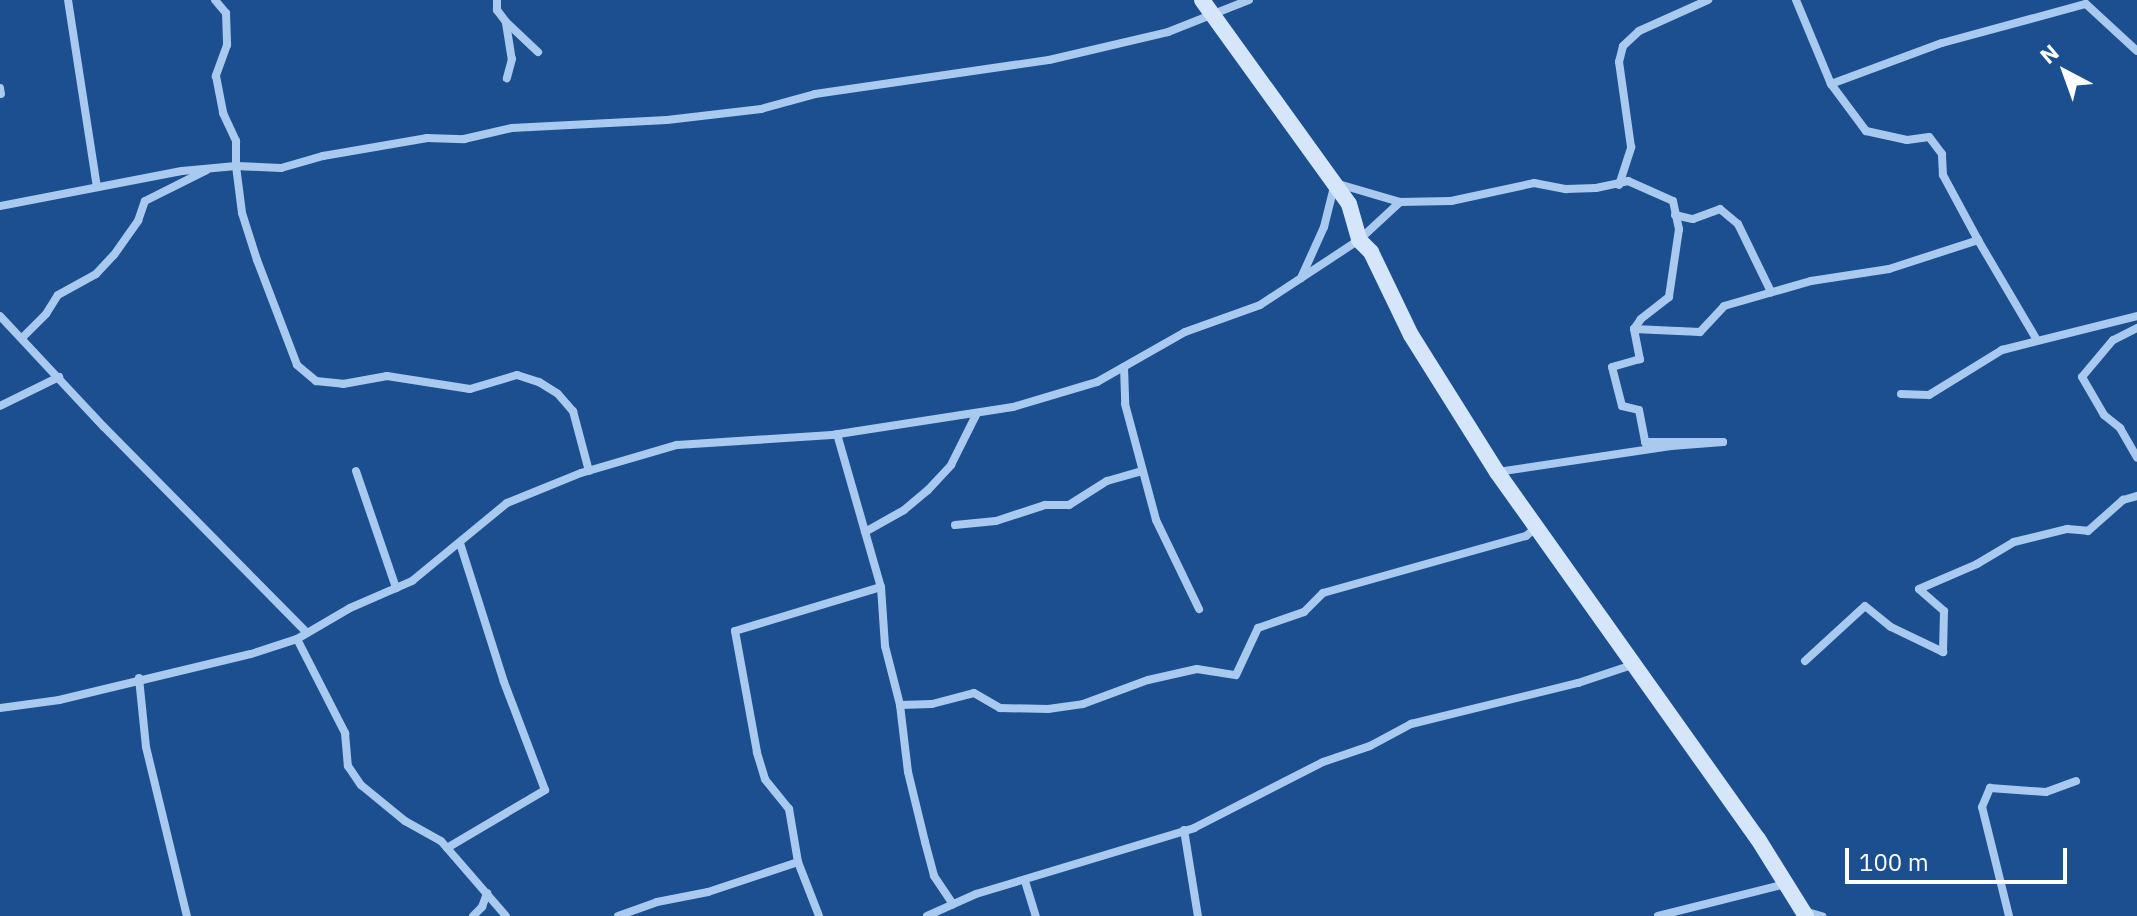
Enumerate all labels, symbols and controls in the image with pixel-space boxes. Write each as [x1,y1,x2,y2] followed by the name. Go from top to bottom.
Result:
[2025,32,2105,112] north arrow
[2033,37,2064,70] text: N
[1849,832,2071,882] scale bar
[1859,846,1929,878] text: 100 m

